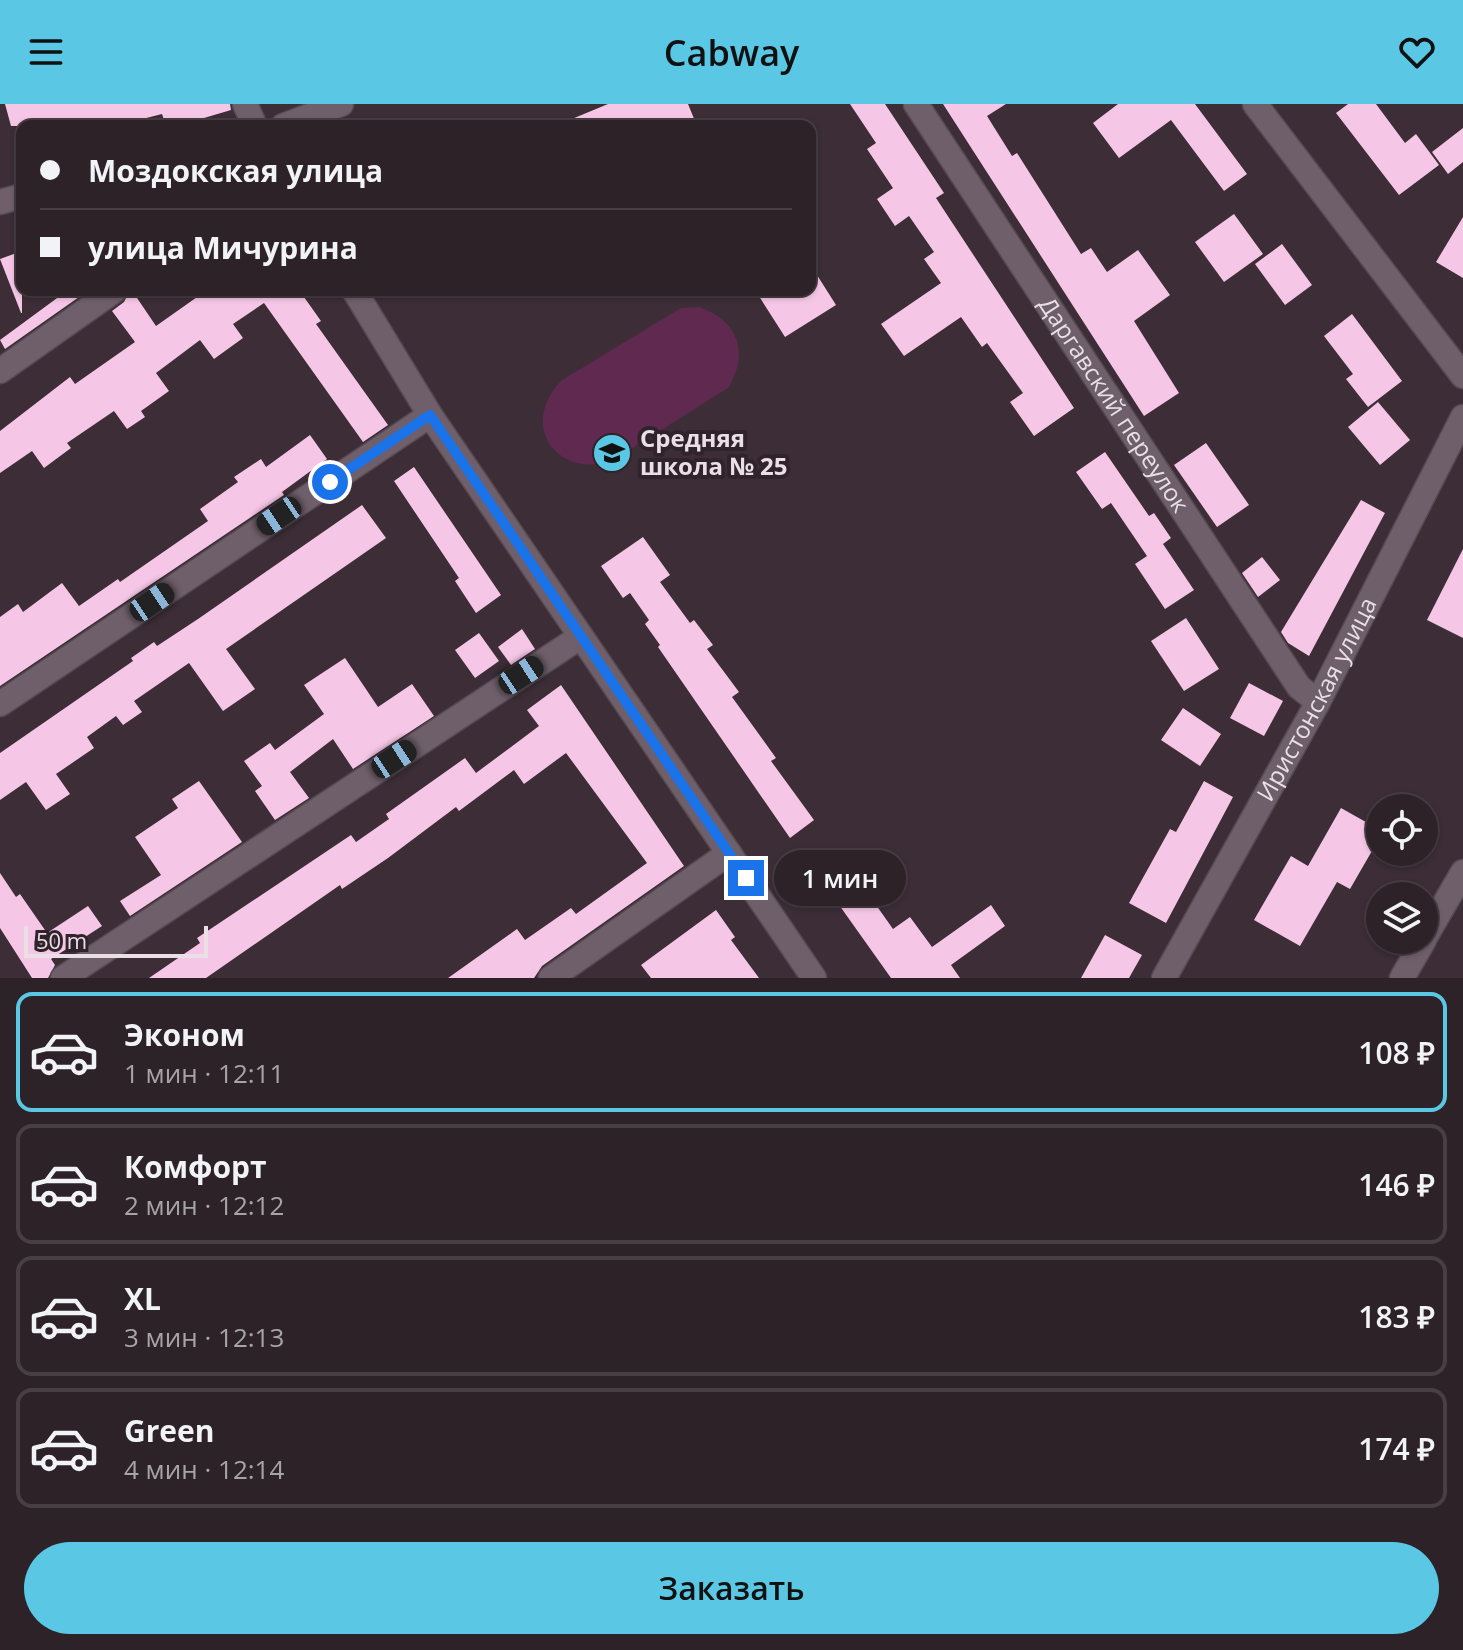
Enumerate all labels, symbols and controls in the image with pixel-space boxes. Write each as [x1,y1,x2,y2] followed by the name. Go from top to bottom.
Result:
[664,28,799,77] text: Cabway
[24,30,68,74] icon: menu
[1395,30,1439,74] icon: heart
[88,150,383,191] text: Моздокская улица
[88,227,358,268] text: улица Мичурина
[1032,290,1198,519] street label: Даргавский переулок
[640,421,788,482] place label: Средняя школа № 25
[591,432,633,474] school or university icon: Средняя школа № 25
[312,464,348,500] route start
[252,493,306,539] car
[125,579,179,625] car
[1248,591,1384,807] street label: Иристонская улица
[494,652,548,698] car
[367,736,421,782] car
[1366,794,1438,954] map controls
[1366,794,1438,866] button: locate
[774,850,906,906] callout: 1 мин
[728,860,764,896] route end
[802,860,878,896] text: 1 мин
[1366,882,1438,954] button: layers
[24,922,208,958] scale bar
[36,925,87,955] text: 50 m
[124,1014,245,1055] text: Эконом
[28,1016,100,1088] icon: car
[1358,1032,1435,1073] text: 108 ₽
[124,1055,284,1091] text: 1 мин · 12:11
[124,1146,267,1187] text: Комфорт
[28,1148,100,1220] icon: car
[1358,1164,1435,1205] text: 146 ₽
[124,1187,284,1223] text: 2 мин · 12:12
[124,1278,161,1319] text: XL
[28,1280,100,1352] icon: car
[1358,1296,1435,1337] text: 183 ₽
[124,1319,284,1355] text: 3 мин · 12:13
[124,1410,215,1451] text: Green
[28,1412,100,1484] icon: car
[1358,1428,1435,1469] text: 174 ₽
[124,1451,284,1487] text: 4 мин · 12:14
[24,1542,1439,1634] button: Заказать

